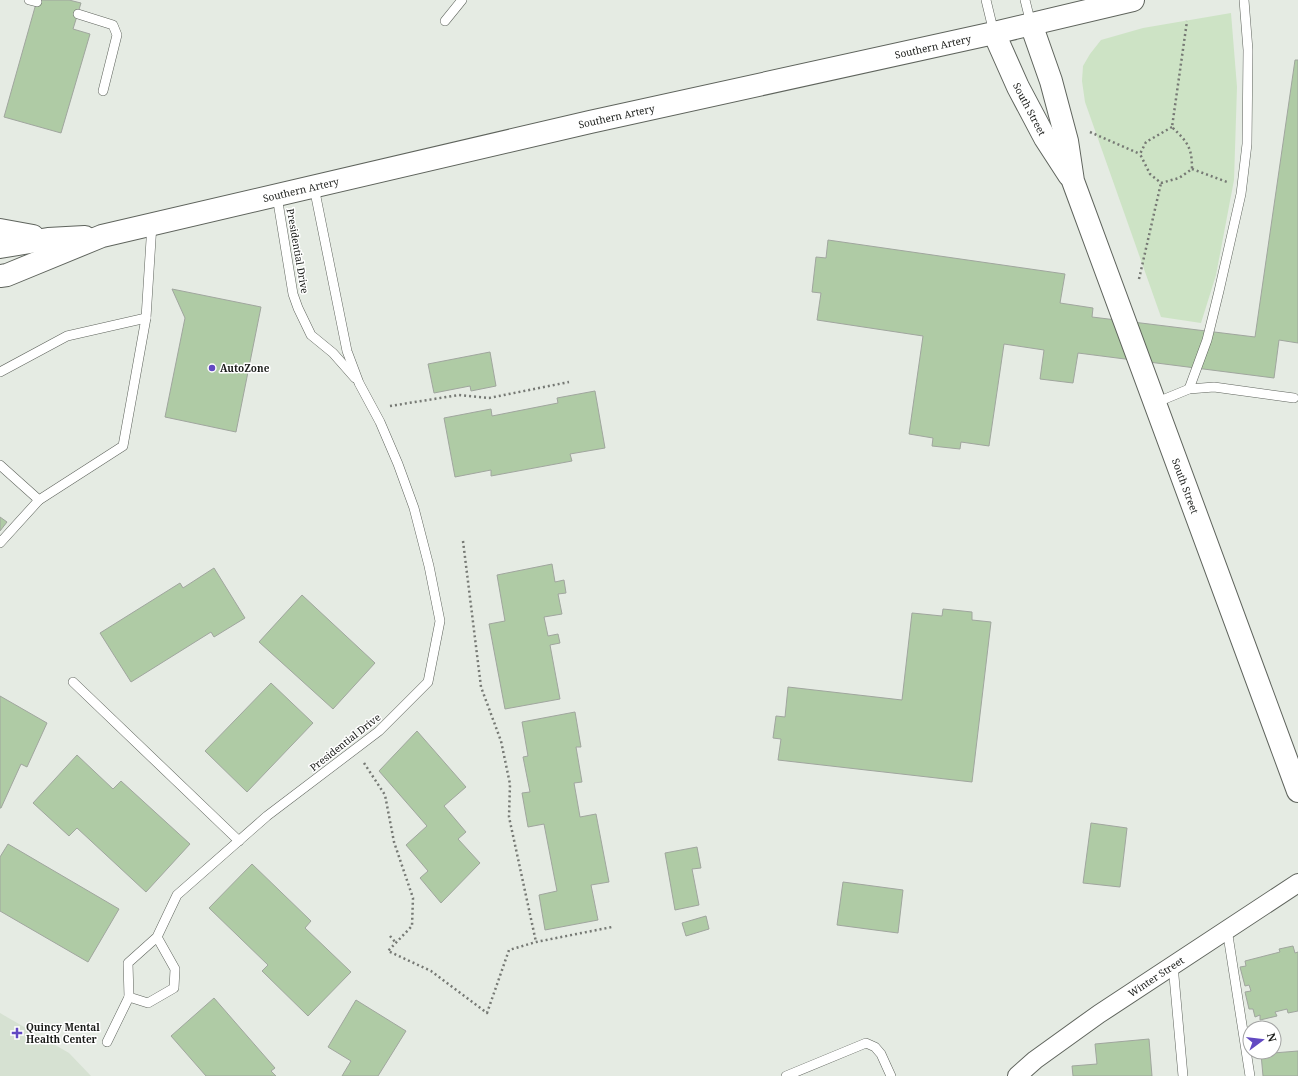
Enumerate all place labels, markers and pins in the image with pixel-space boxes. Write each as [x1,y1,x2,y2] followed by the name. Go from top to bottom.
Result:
[220,361,270,375] place label: AutoZone
[207,363,217,373] marker: AutoZone
[26,1020,100,1046] place label: Quincy Mental Health Center
[11,1027,23,1039] marker: Quincy Mental Health Center

